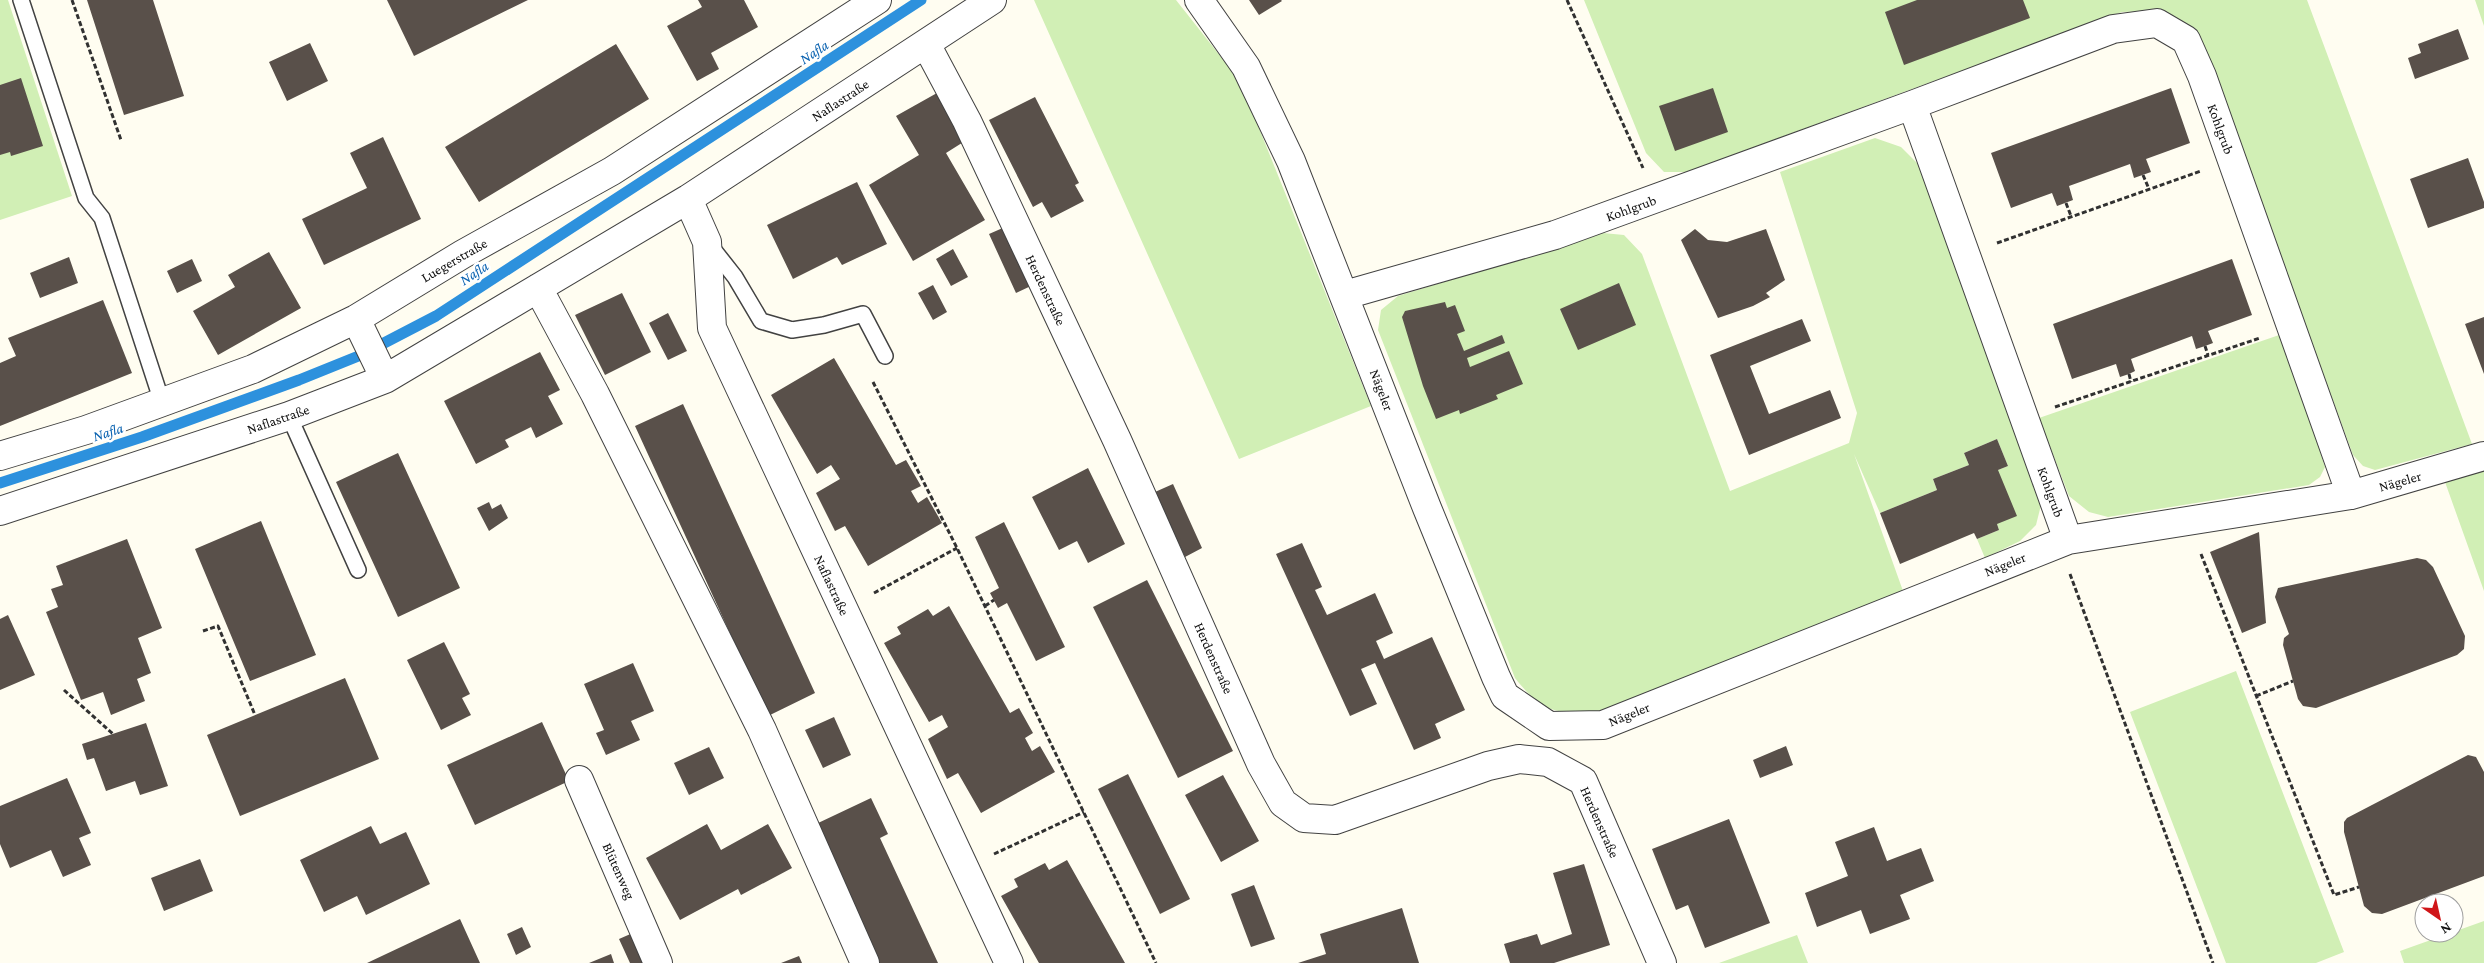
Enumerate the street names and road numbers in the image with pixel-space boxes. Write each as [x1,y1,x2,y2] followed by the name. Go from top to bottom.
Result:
[808,76,872,124] street label: Naflastraße
[2205,102,2237,156] street label: Kohlgrub
[1604,192,1658,224] street label: Kohlgrub
[418,235,490,285] street label: Luegerstraße
[1023,252,1069,328] street label: Herdenstraße
[1367,367,1397,413] street label: Nägeler
[245,401,311,437] street label: Naflastraße
[2035,465,2067,519] street label: Kohlgrub
[2377,467,2423,495] street label: Nägeler
[1982,548,2028,580] street label: Nägeler
[811,552,853,618] street label: Naflastraße
[1191,620,1237,696] street label: Herdenstraße
[1606,698,1652,730] street label: Nägeler
[1577,784,1623,860] street label: Herdenstraße
[599,840,639,902] street label: Blütenweg

